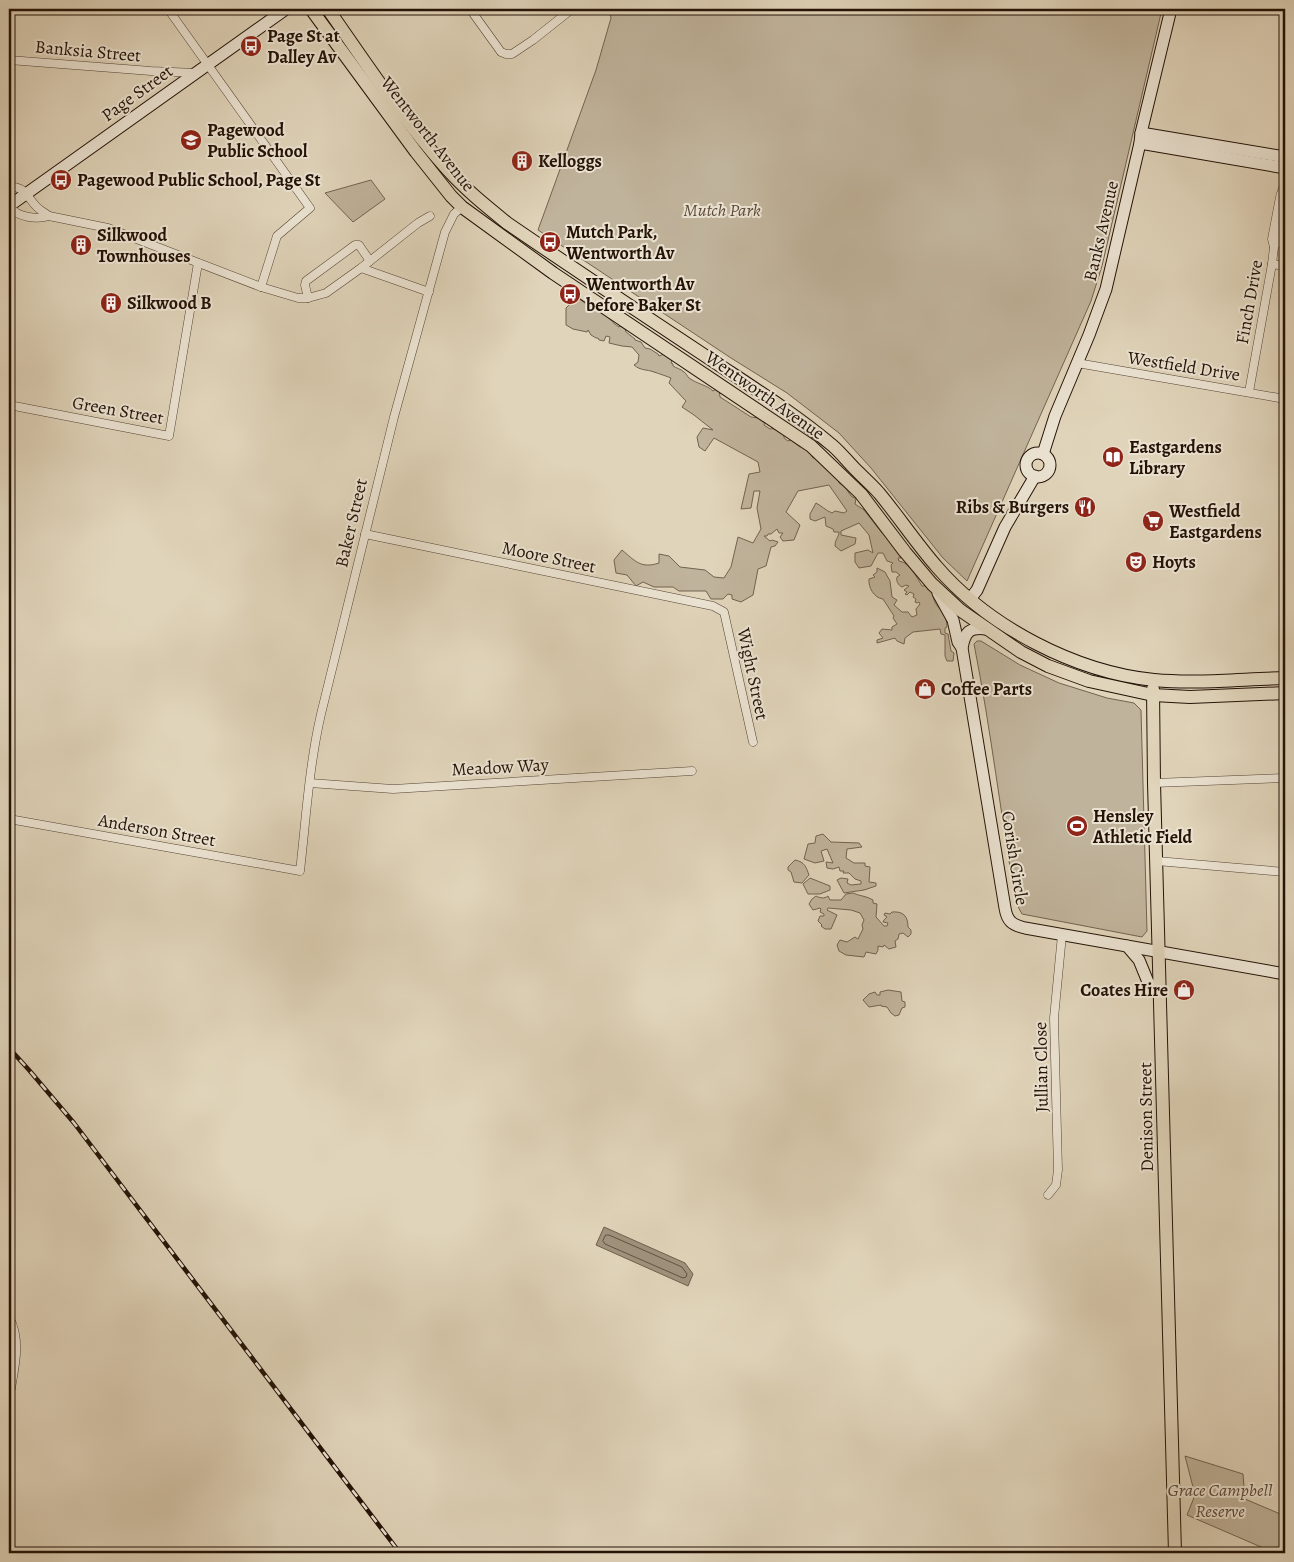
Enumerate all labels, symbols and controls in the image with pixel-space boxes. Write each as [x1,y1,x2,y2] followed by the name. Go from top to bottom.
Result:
[267,24,340,69] place label: Page St at Dalley Av
[34,34,142,68] street label: Banksia Street
[239,34,263,58] bus stop icon: Page St at Dalley Av
[96,59,178,127] street label: Page Street
[375,71,481,197] street label: Wentworth Avenue
[207,118,308,163] place label: Pagewood Public School
[179,128,203,152] school or university icon: Pagewood Public School
[510,149,534,173] building icon: Kelloggs
[538,149,602,173] place label: Kelloggs
[49,168,73,192] bus stop icon: Pagewood Public School, Page St
[77,168,321,192] place label: Pagewood Public School, Page St
[1078,178,1124,284] street label: Banks Avenue
[683,198,761,222] park label: Mutch Park
[565,220,675,265] place label: Mutch Park, Wentworth Av
[97,223,191,268] place label: Silkwood Townhouses
[538,230,562,254] bus stop icon: Mutch Park, Wentworth Av
[69,233,93,257] building icon: Silkwood Townhouses
[1230,258,1268,346] street label: Finch Drive
[585,272,701,317] place label: Wentworth Av before Baker St
[558,282,582,306] bus stop icon: Wentworth Av before Baker St
[99,291,123,315] building icon: Silkwood B
[127,291,212,315] place label: Silkwood B
[700,344,829,445] street label: Wentworth Avenue
[1125,345,1242,387] street label: Westfield Drive
[71,390,166,430] street label: Green Street
[1129,435,1222,480] place label: Eastgardens Library
[1101,445,1125,469] library icon: Eastgardens Library
[329,476,373,570] street label: Baker Street
[956,495,1069,519] place label: Ribs & Burgers
[1073,495,1097,519] restaurant icon: Ribs & Burgers
[1168,499,1262,544] place label: Westfield Eastgardens
[1141,509,1165,533] supermarket icon: Westfield Eastgardens
[500,535,598,579] street label: Moore Street
[1124,550,1148,574] theatre icon: Hoyts
[1152,550,1196,574] place label: Hoyts
[731,625,774,722] street label: Wight Street
[913,677,937,701] shop icon: Coffee Parts
[941,677,1032,701] place label: Coffee Parts
[451,752,550,782] street label: Meadow Way
[1092,804,1193,849] place label: Hensley Athletic Field
[96,808,218,852] street label: Anderson Street
[996,809,1034,907] street label: Corish Circle
[1065,814,1089,838] sports icon: Hensley Athletic Field
[1080,978,1168,1002] place label: Coates Hire
[1172,978,1196,1002] shop icon: Coates Hire
[1028,1021,1054,1113] street label: Jullian Close
[1133,1062,1159,1172] street label: Denison Street
[1168,1478,1273,1523] park label: Grace Campbell Reserve

